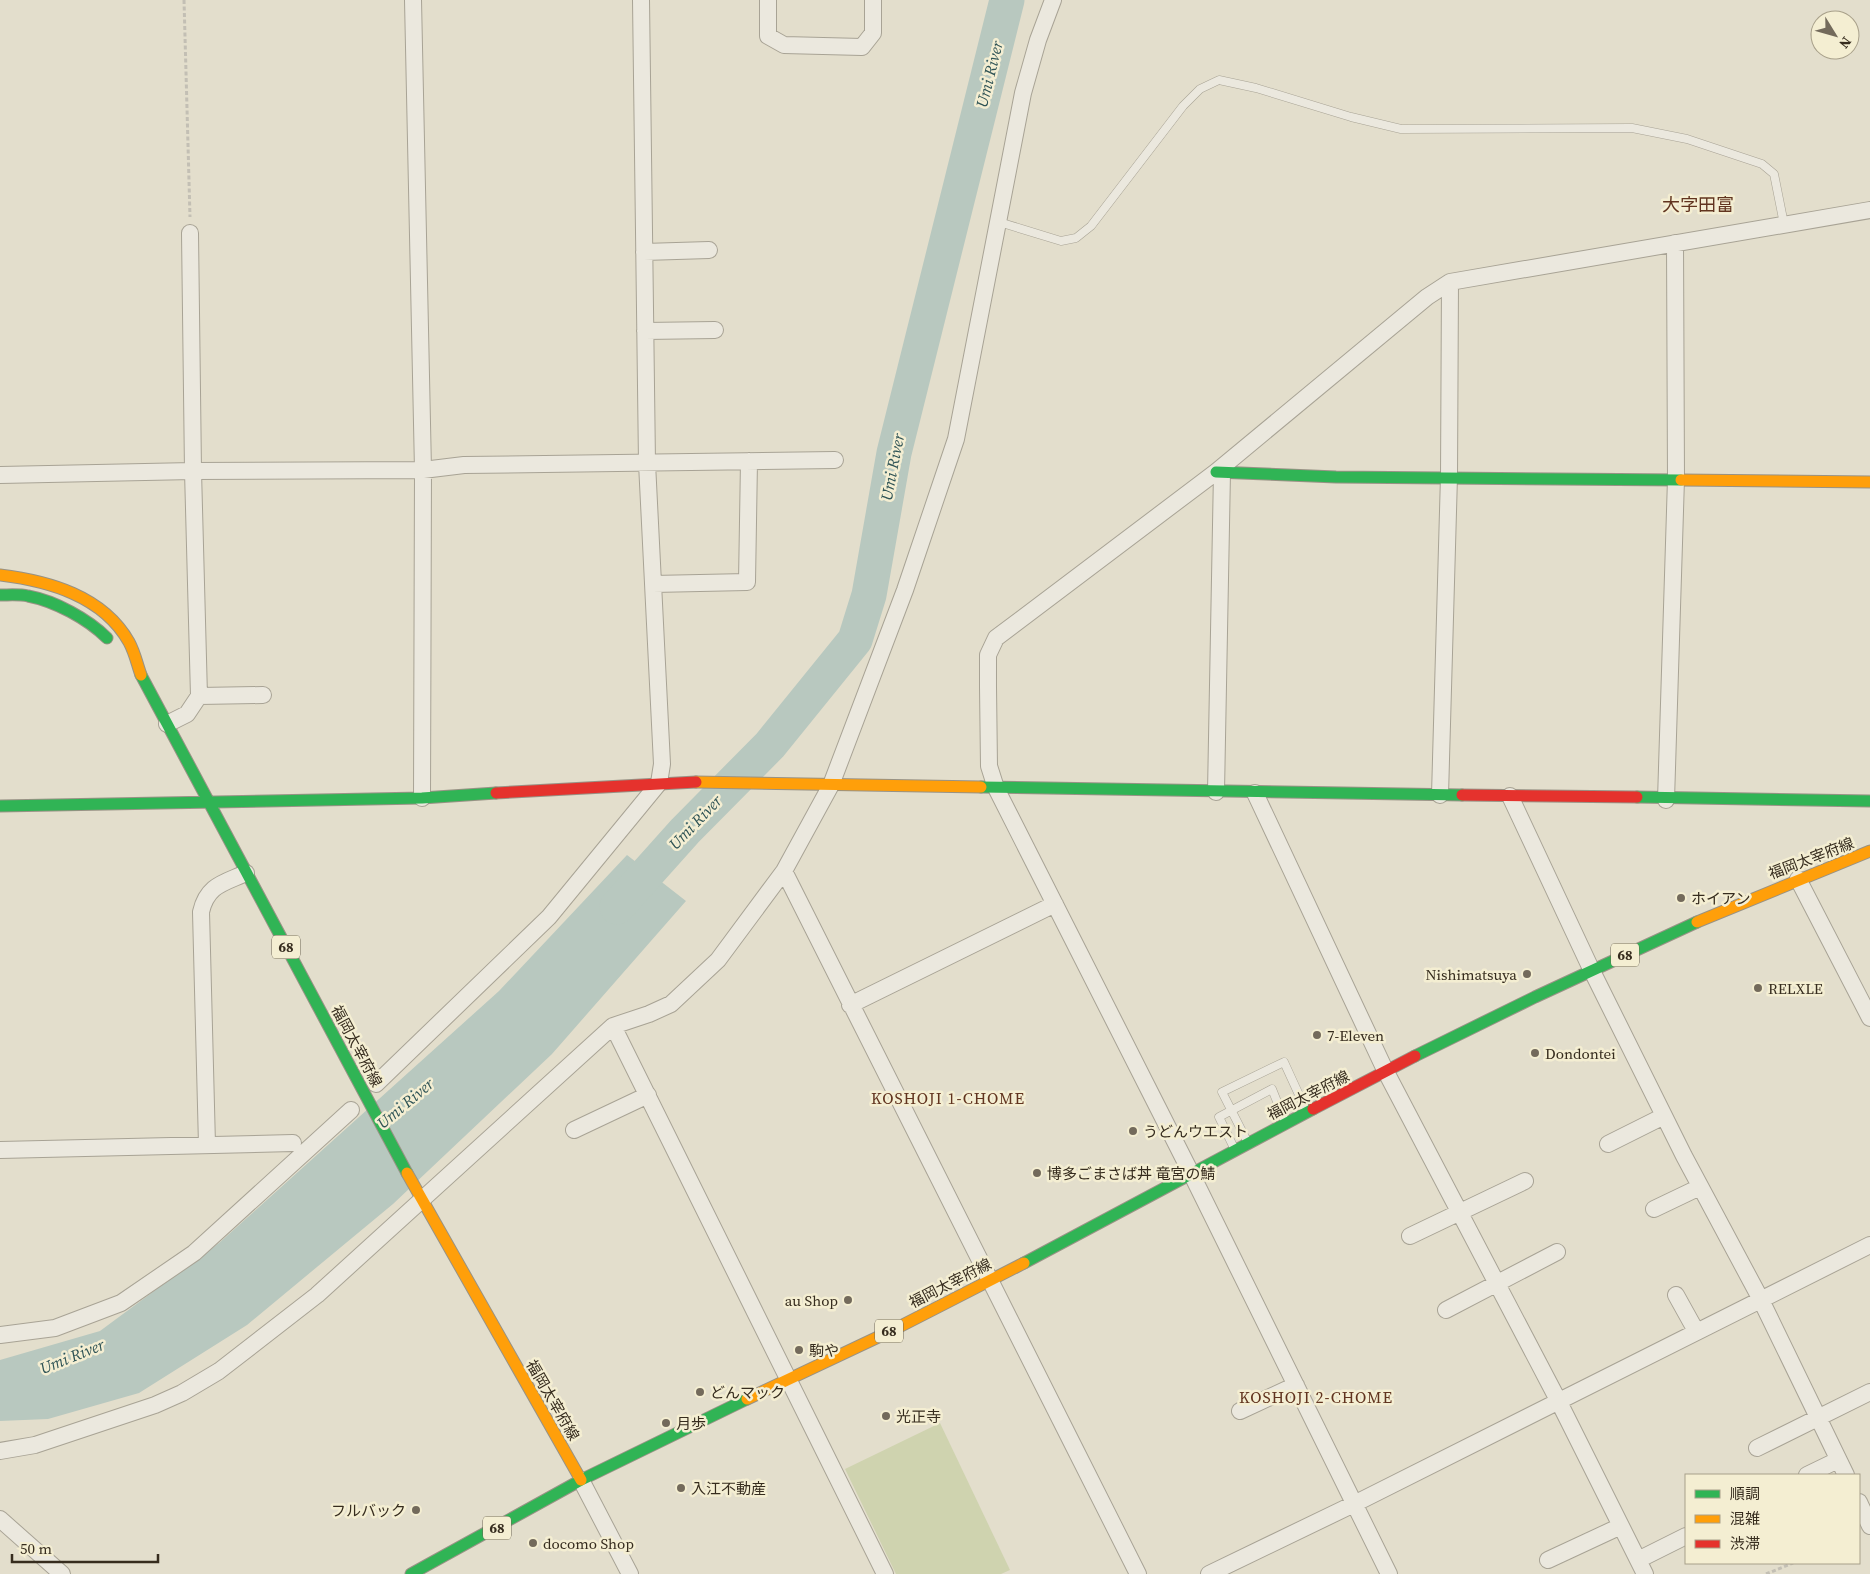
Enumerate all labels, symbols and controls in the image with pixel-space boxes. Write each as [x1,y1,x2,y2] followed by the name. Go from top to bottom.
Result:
[1810,10,1860,60] north arrow
[1834,33,1856,53] text: N
[970,38,1008,110] water label: Umi River
[1662,192,1734,217] district label: 大字田富
[875,431,909,503] water label: Umi River
[663,789,727,854] water label: Umi River
[1765,832,1857,884] street label: 福岡太宰府線
[1691,888,1750,909] place label: ホイアン
[1675,892,1687,904] marker: ホイアン
[272,936,300,959] road number: 68
[1611,944,1639,966] road number: 68
[1426,964,1517,985] place label: Nishimatsuya
[1521,968,1533,980] marker: Nishimatsuya
[1768,978,1823,999] place label: RELXLE
[1752,982,1764,994] marker: RELXLE
[327,1001,387,1091] street label: 福岡太宰府線
[1327,1025,1384,1046] place label: 7-Eleven
[1311,1029,1323,1041] marker: 7-Eleven
[1545,1043,1616,1064] place label: Dondontei
[1529,1047,1541,1059] marker: Dondontei
[1263,1065,1353,1125] street label: 福岡太宰府線
[372,1072,439,1133] water label: Umi River
[871,1087,1025,1109] district label: KOSHOJI 1-CHOME
[1143,1121,1248,1142] place label: うどんウエスト
[1127,1125,1139,1137] marker: うどんウエスト
[1047,1163,1216,1184] place label: 博多ごまさば丼 竜宮の鯖
[1031,1167,1043,1179] marker: 博多ごまさば丼 竜宮の鯖
[905,1253,995,1313] street label: 福岡太宰府線
[785,1290,838,1311] place label: au Shop
[842,1294,854,1306] marker: au Shop
[875,1320,903,1342] road number: 68
[36,1333,108,1379] water label: Umi River
[809,1340,839,1361] place label: 駒や
[793,1344,805,1356] marker: 駒や
[521,1356,585,1444] street label: 福岡太宰府線
[710,1382,785,1403] place label: どんマック
[694,1386,706,1398] marker: どんマック
[1239,1386,1393,1408] district label: KOSHOJI 2-CHOME
[896,1406,941,1427] place label: 光正寺
[880,1410,892,1422] marker: 光正寺
[676,1413,706,1434] place label: 月歩
[660,1417,672,1429] marker: 月歩
[1685,1474,1860,1564] legend
[691,1478,766,1499] place label: 入江不動産
[675,1482,687,1494] marker: 入江不動産
[1730,1483,1760,1504] text: 順調
[331,1500,406,1521] place label: フルバック
[410,1504,422,1516] marker: フルバック
[1730,1508,1760,1529] text: 混雑
[483,1516,511,1540] road number: 68
[12,1532,159,1564] scale bar
[543,1533,634,1554] place label: docomo Shop
[1730,1533,1760,1554] text: 渋滞
[527,1537,539,1549] marker: docomo Shop
[20,1538,52,1559] text: 50 m

